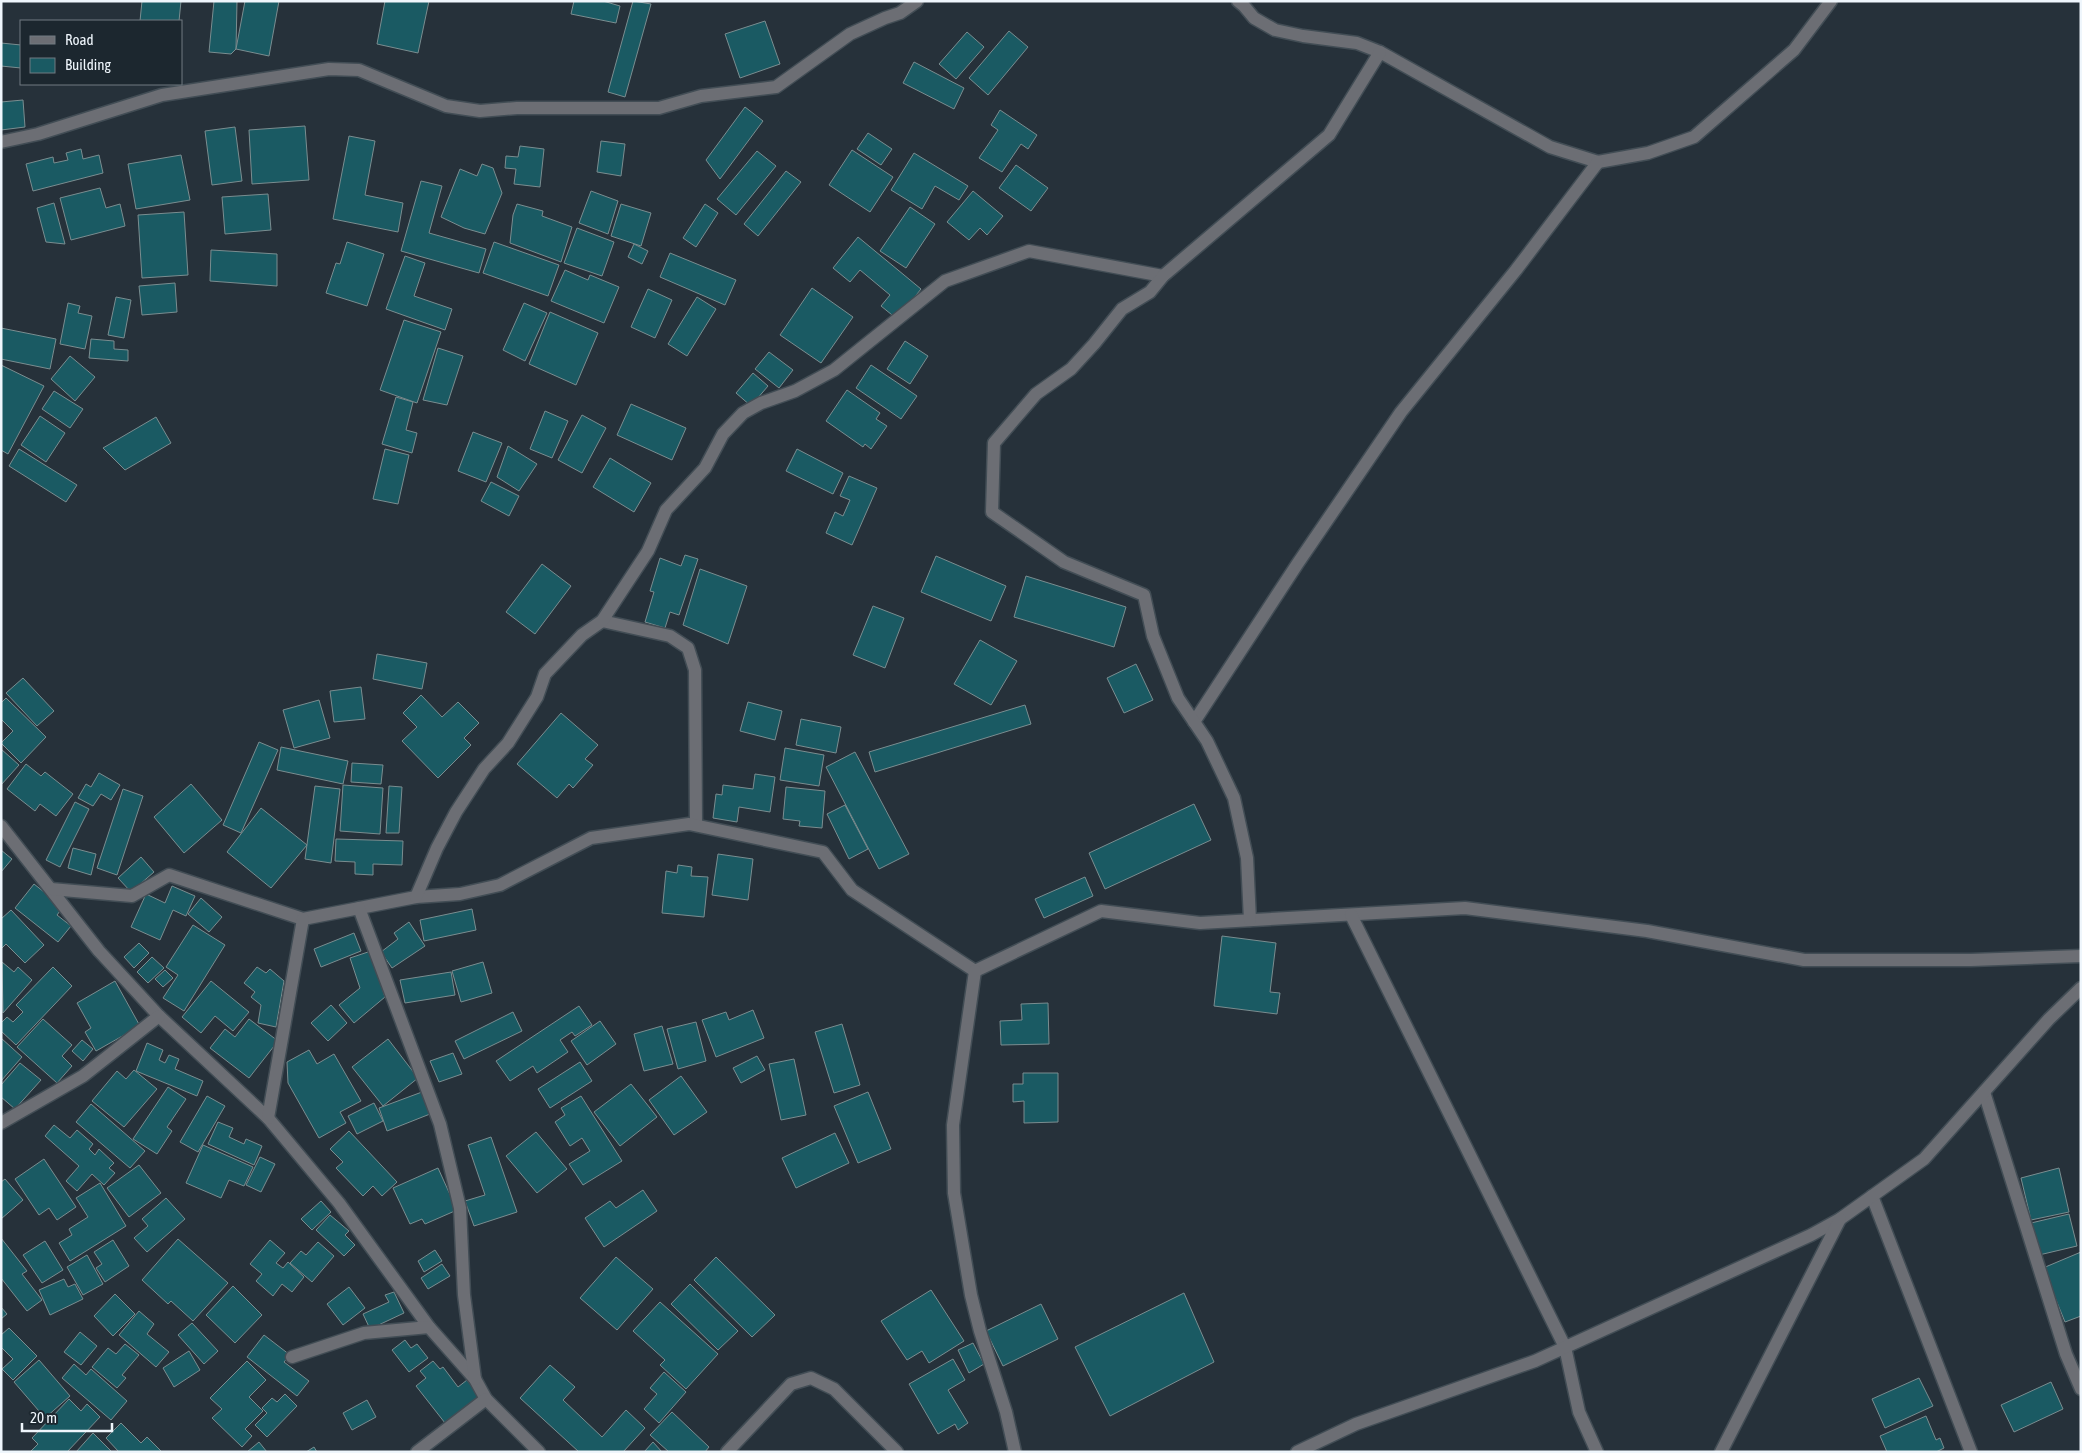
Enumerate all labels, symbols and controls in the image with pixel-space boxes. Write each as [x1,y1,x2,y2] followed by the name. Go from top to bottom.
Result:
[20,20,182,85] legend
[65,31,94,48] text: Road
[65,56,111,73] text: Building
[22,1400,112,1432] scale bar
[30,1409,57,1426] text: 20 m

